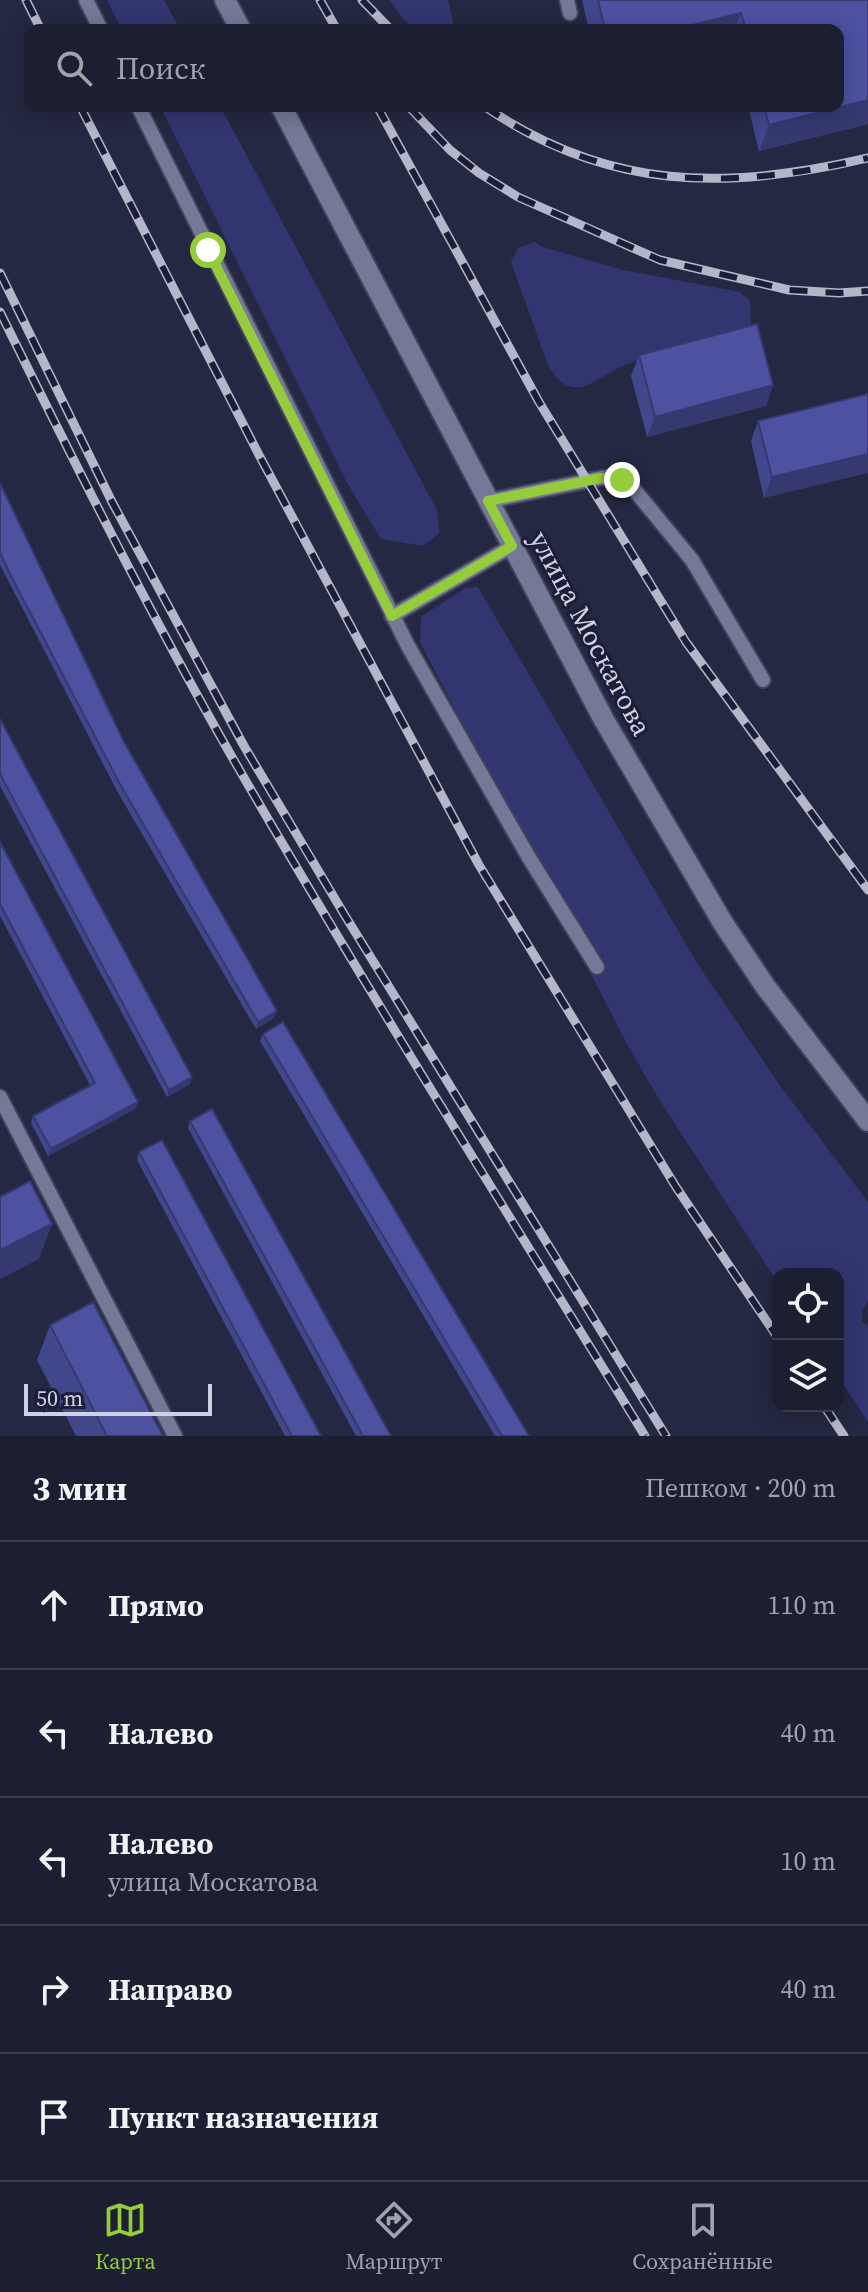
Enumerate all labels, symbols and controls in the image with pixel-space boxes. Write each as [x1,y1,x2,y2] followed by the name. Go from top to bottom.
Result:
[24,24,844,112] search box
[52,46,96,90] icon: search
[116,48,205,89] text: Поиск
[190,232,226,268] route start
[604,462,640,498] route end
[521,524,661,743] street label: улица Москатова
[772,1268,844,1412] map controls
[772,1268,844,1340] button: locate
[772,1340,844,1412] button: layers
[24,1380,212,1416] scale bar
[36,1383,83,1413] text: 50 m
[32,1465,127,1511] text: 3 мин
[645,1470,836,1506] text: Пешком · 200 m
[32,1583,76,1627] icon: ahead
[108,1585,204,1626] text: Прямо
[768,1587,836,1623] text: 110 m
[32,1711,76,1755] icon: left
[108,1713,213,1754] text: Налево
[781,1715,836,1751] text: 40 m
[108,1823,213,1864] text: Налево
[32,1839,76,1883] icon: left
[781,1843,836,1879] text: 10 m
[108,1864,319,1900] text: улица Москатова
[32,1967,76,2011] icon: right
[108,1969,232,2010] text: Направо
[781,1971,836,2007] text: 40 m
[32,2095,76,2139] icon: arrive
[108,2097,378,2138] text: Пункт назначения
[95,2198,156,2276] tab: Карта
[345,2198,442,2276] tab: Маршрут
[632,2198,773,2276] tab: Сохранённые

